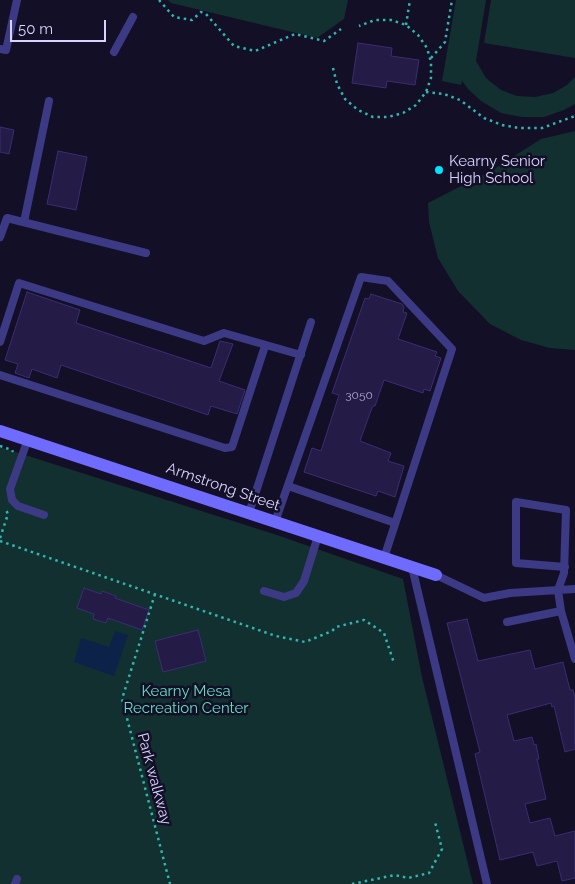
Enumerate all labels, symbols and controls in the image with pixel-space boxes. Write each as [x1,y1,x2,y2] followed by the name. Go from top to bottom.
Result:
[12,10,109,42] scale bar
[18,20,53,38] text: 50 m
[449,152,545,187] place label: Kearny Senior High School
[433,164,445,176] marker: Kearny Senior High School
[345,388,373,402] house number: 3050
[164,459,282,515] street label: Armstrong Street
[123,682,249,717] park label: Kearny Mesa Recreation Center
[133,731,175,827] street label: Park walkway

